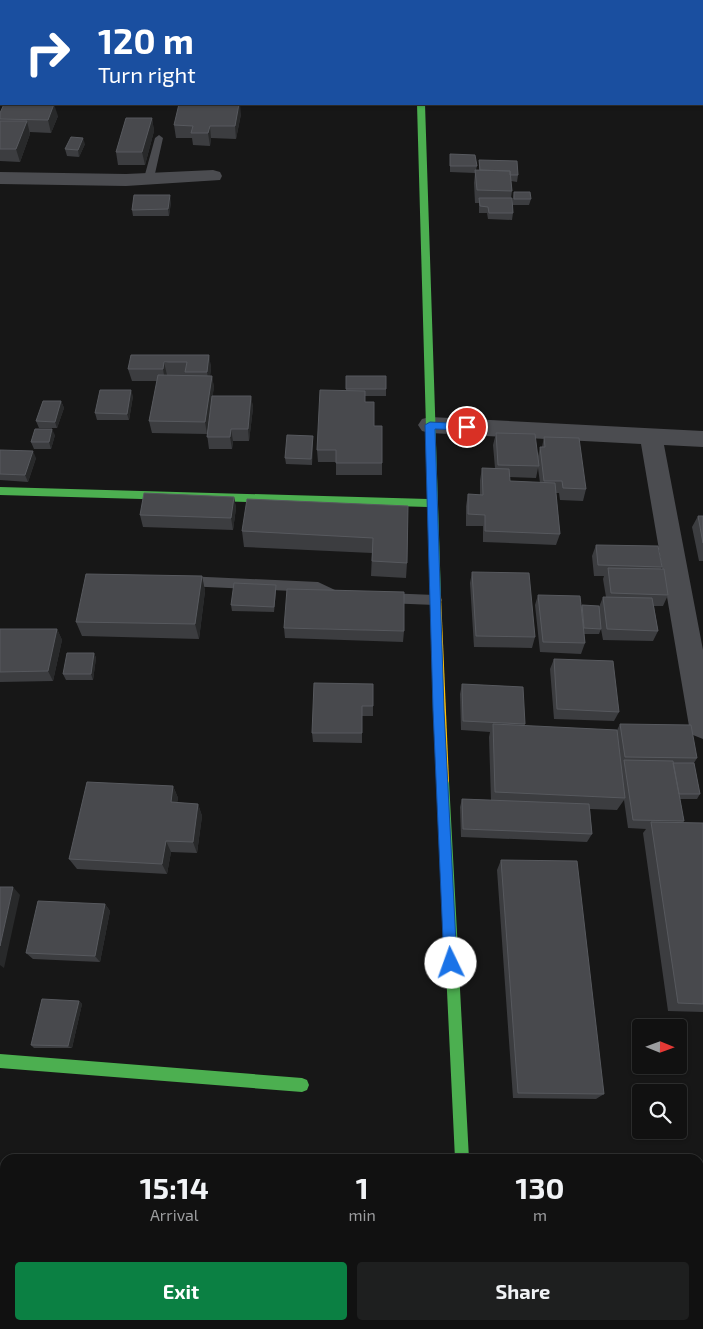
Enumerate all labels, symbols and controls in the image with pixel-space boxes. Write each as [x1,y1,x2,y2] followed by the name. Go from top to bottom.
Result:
[98,19,194,61] text: 120 m
[15,20,80,85] icon: right
[98,61,196,87] text: Turn right
[446,406,488,448] pin
[453,413,481,441] icon: arrive
[424,936,476,988] position arrow
[632,1019,688,1074] north arrow
[632,1019,687,1139] map controls
[632,1084,687,1139] button: search
[140,1169,209,1205] text: 15:14
[356,1169,369,1205] text: 1
[515,1169,564,1205] text: 130
[150,1205,199,1224] text: Arrival
[349,1205,376,1224] text: min
[533,1205,547,1224] text: m
[15,1262,347,1320] button: Exit
[357,1262,689,1320] button: Share

